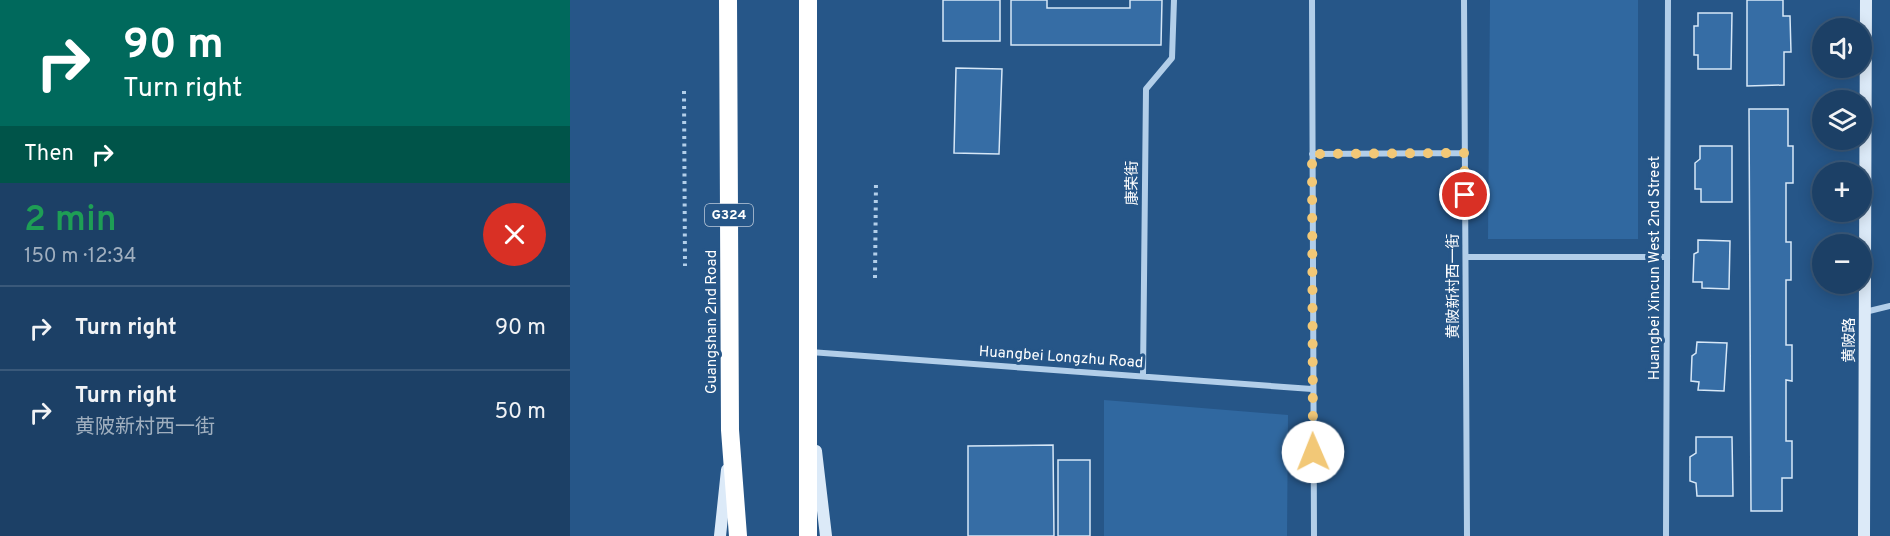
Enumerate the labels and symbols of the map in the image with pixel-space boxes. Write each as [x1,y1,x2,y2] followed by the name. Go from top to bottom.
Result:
[1646,156,1665,380] street label: Huangbei Xincun West 2nd Street
[1124,160,1143,206] street label: 康荣街
[1439,169,1490,220] pin
[705,204,753,226] road number: G324
[1444,233,1464,339] street label: 黄陂新村西一街
[703,250,722,394] street label: Guangshan 2nd Road
[1841,317,1860,363] street label: 黄陂路
[978,343,1144,373] street label: Huangbei Longzhu Road
[1281,420,1345,484] position arrow

